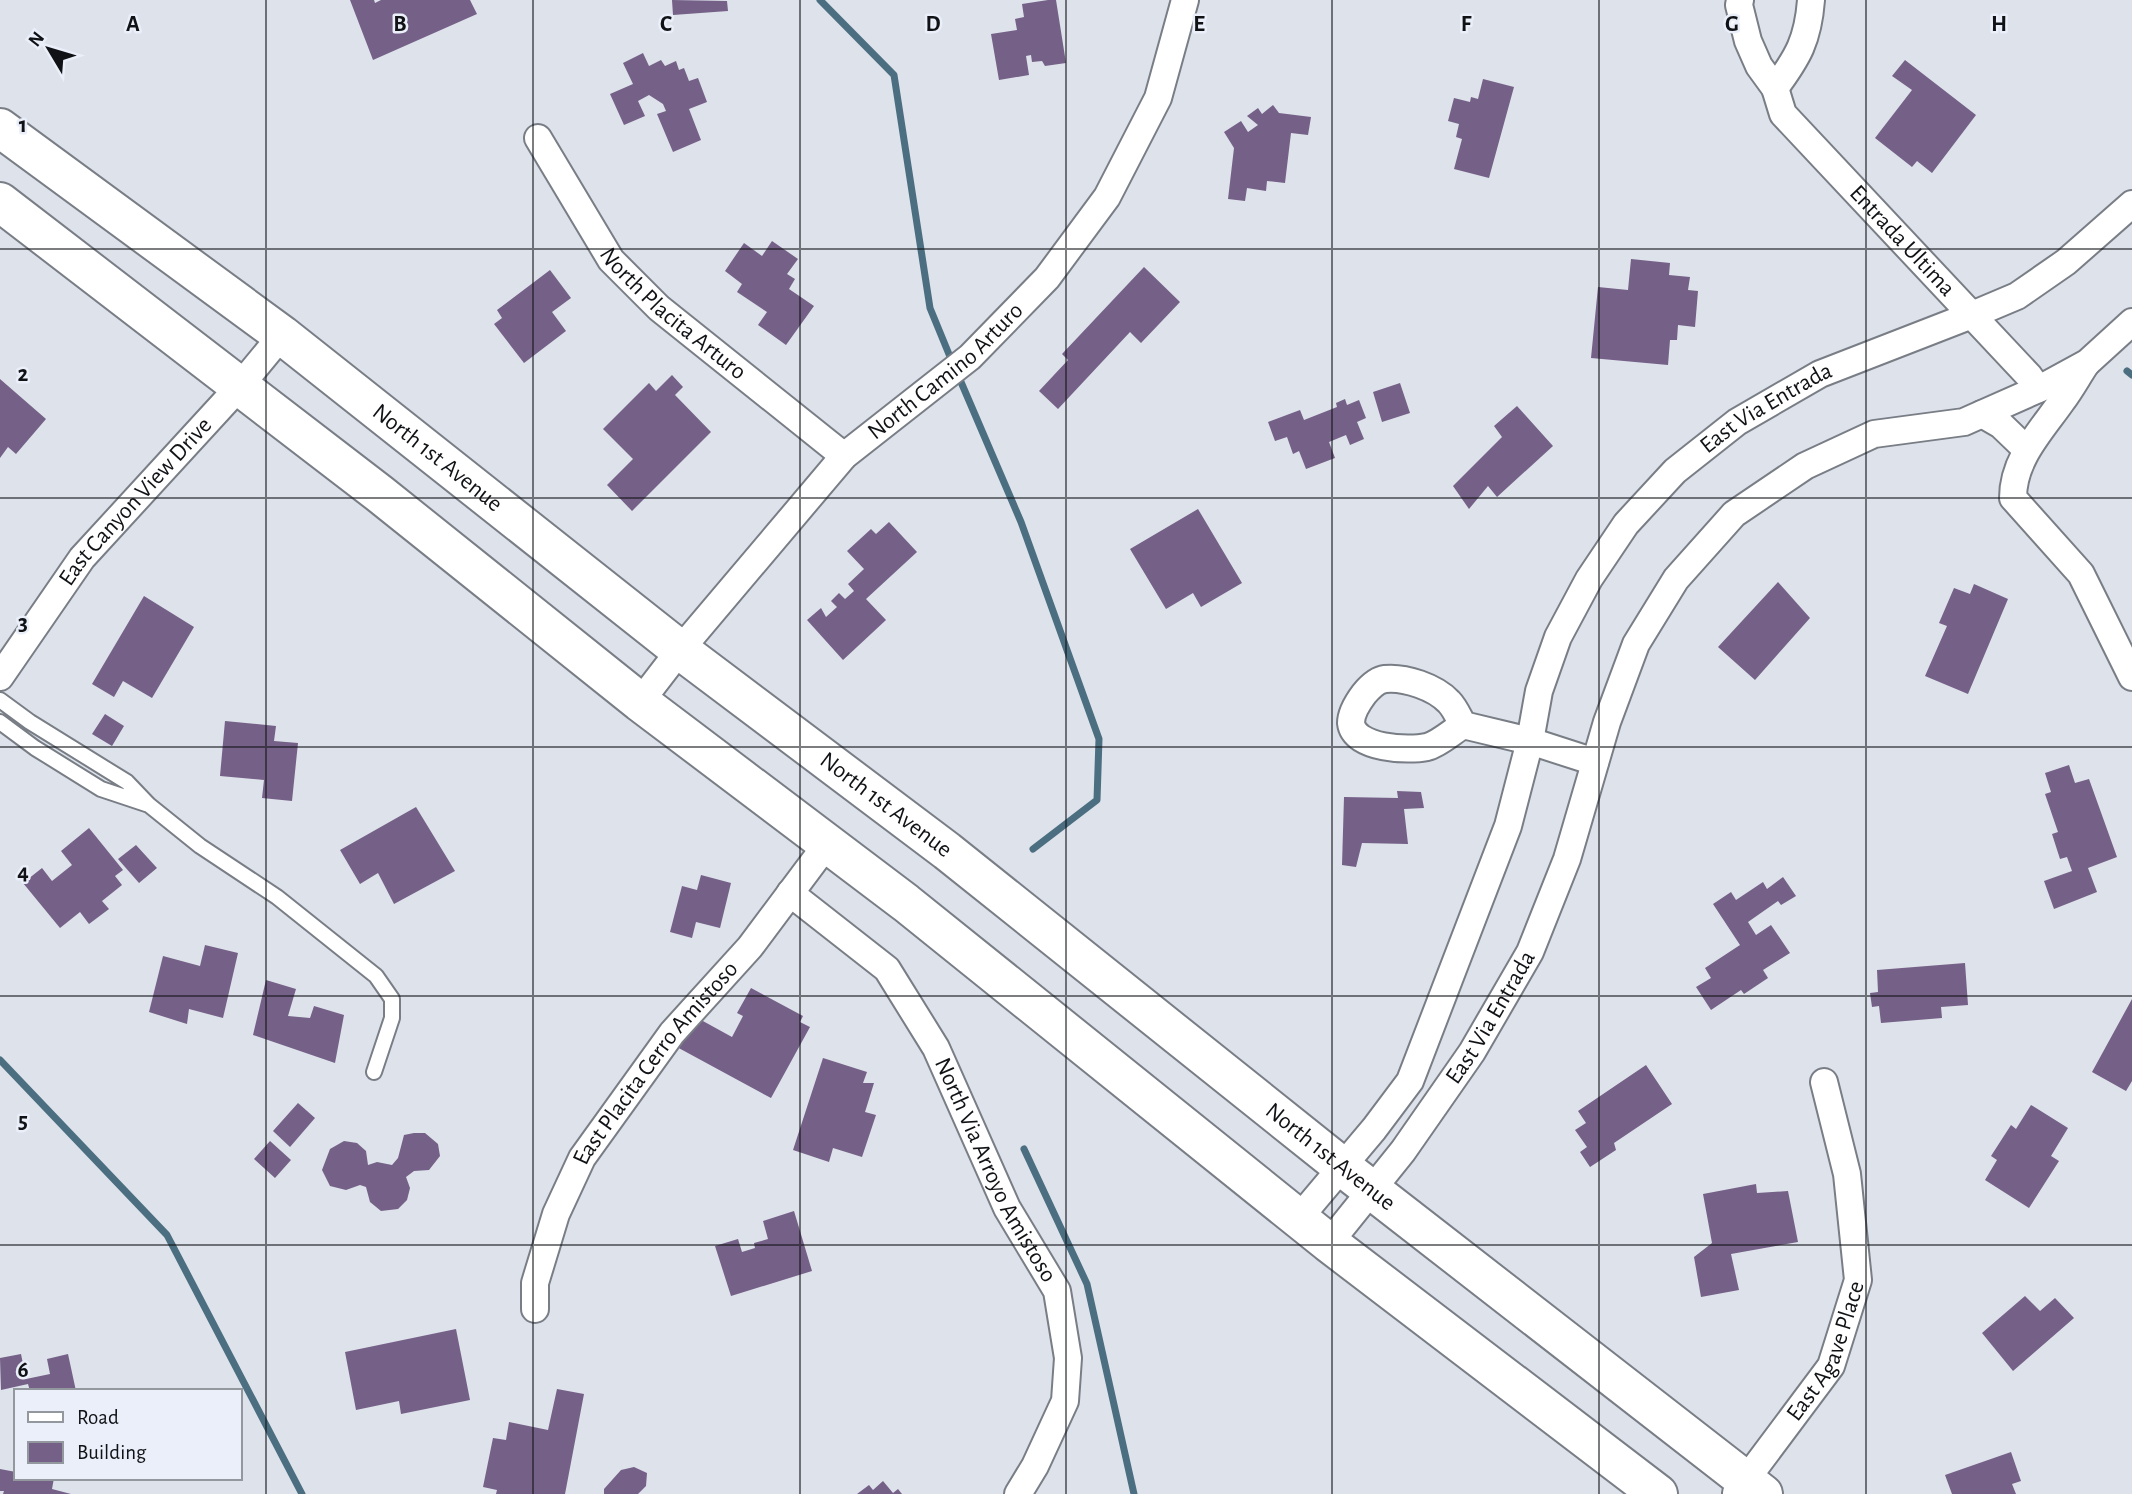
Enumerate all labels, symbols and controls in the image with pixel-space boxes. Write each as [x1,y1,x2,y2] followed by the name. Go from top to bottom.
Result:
[126,13,140,36] text: A
[393,13,407,36] text: B
[660,13,672,36] text: C
[925,13,941,36] text: D
[1193,13,1205,36] text: E
[1461,13,1472,36] text: F
[1725,13,1739,36] text: G
[1991,13,2007,36] text: H
[14,14,84,84] north arrow
[25,28,48,51] text: N
[19,114,27,137] text: 1
[1845,181,1960,301] street label: Entrada Ultima
[595,244,750,385] street label: North Placita Arturo
[863,298,1028,444] street label: North Camino Arturo
[1696,359,1835,458] street label: East Via Entrada
[18,363,29,386] text: 2
[368,400,507,516] street label: North 1st Avenue
[55,413,216,590] street label: East Canyon View Drive
[18,612,28,635] text: 3
[815,748,956,862] street label: North 1st Avenue
[17,861,29,884] text: 4
[1442,947,1540,1088] street label: East Via Entrada
[569,957,743,1168] street label: East Placita Cerro Amistoso
[930,1054,1061,1287] street label: North Via Arroyo Amistoso
[1261,1098,1400,1215] street label: North 1st Avenue
[18,1110,28,1133] text: 5
[1782,1278,1869,1425] street label: East Agave Place
[17,1359,29,1382] text: 6
[14,1389,242,1480] legend
[77,1407,119,1428] text: Road
[77,1442,147,1463] text: Building

